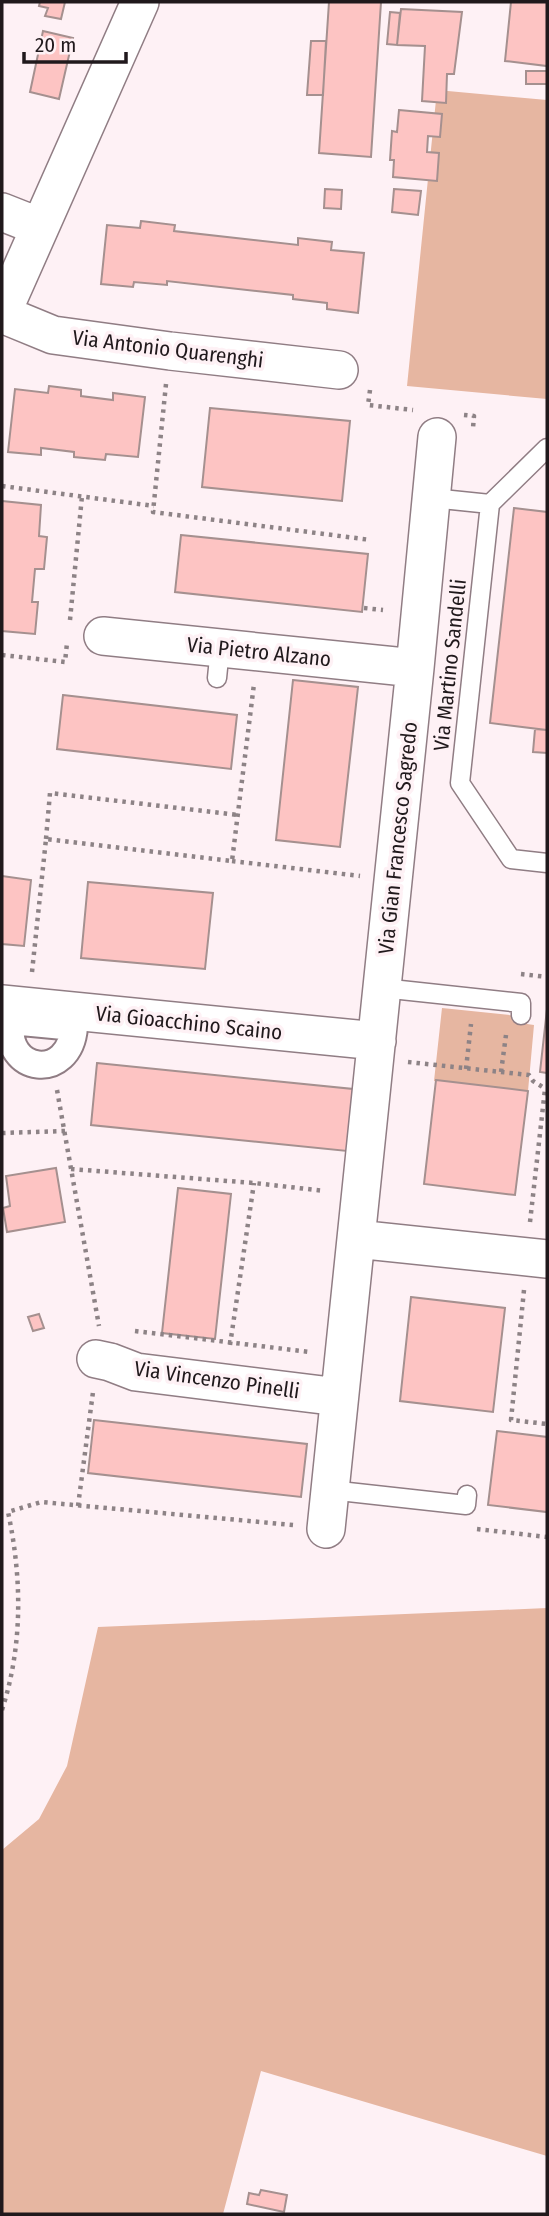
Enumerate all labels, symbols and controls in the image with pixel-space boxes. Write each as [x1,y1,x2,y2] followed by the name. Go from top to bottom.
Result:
[24,21,126,65] scale bar
[35,32,76,58] text: 20 m
[71,324,265,374] street label: Via Antonio Quarenghi
[428,578,472,752] street label: Via Martino Sandelli
[186,632,332,672] street label: Via Pietro Alzano
[373,720,423,956] street label: Via Gian Francesco Sagredo
[94,1000,284,1046] street label: Via Gioacchino Scaino
[133,1356,301,1404] street label: Via Vincenzo Pinelli

